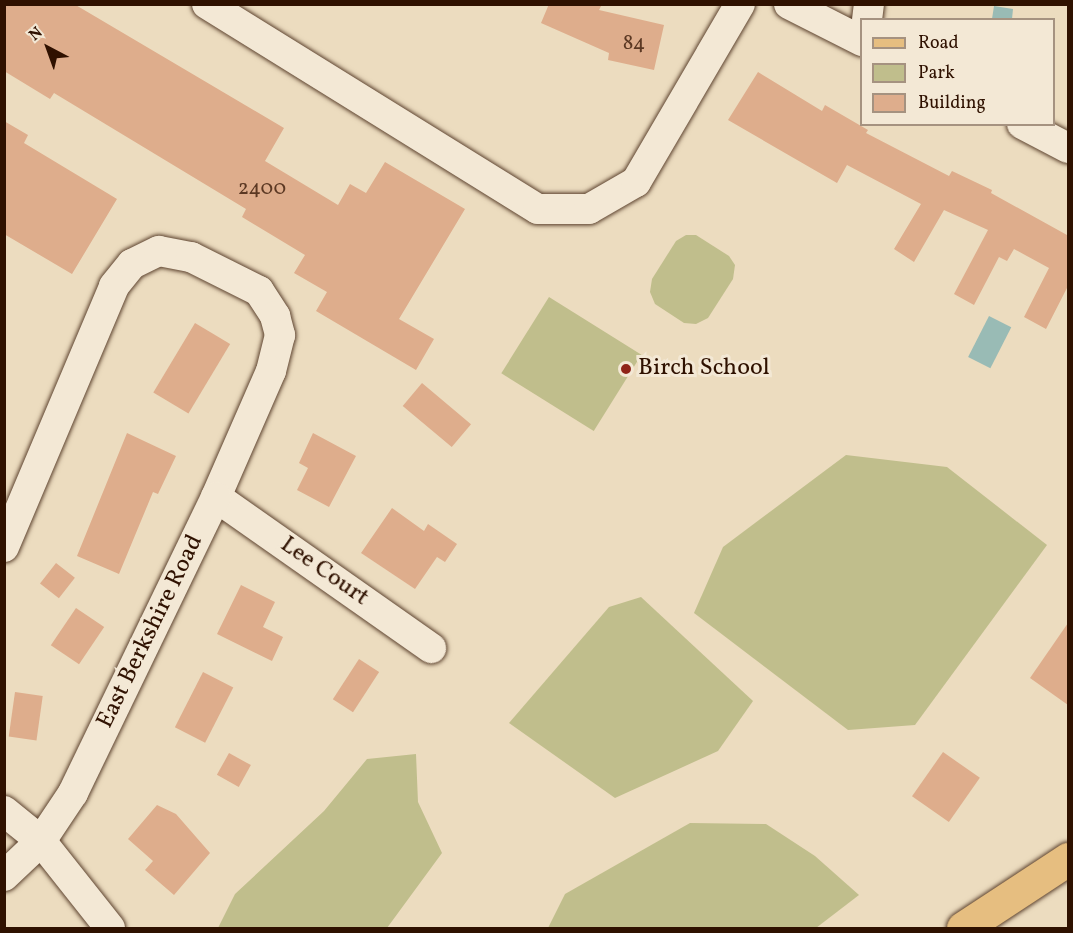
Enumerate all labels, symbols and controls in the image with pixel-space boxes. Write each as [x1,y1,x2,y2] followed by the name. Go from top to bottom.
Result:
[18,18,78,78] north arrow
[860,18,1055,126] legend
[25,22,48,47] text: N
[623,31,645,57] house number: 84
[918,31,959,56] text: Road
[918,61,955,86] text: Park
[918,91,986,116] text: Building
[238,176,286,202] house number: 2400
[638,355,770,383] place label: Birch School
[619,362,633,376] marker: Birch School
[92,531,210,733] street label: East Berkshire Road
[274,531,374,613] street label: Lee Court

